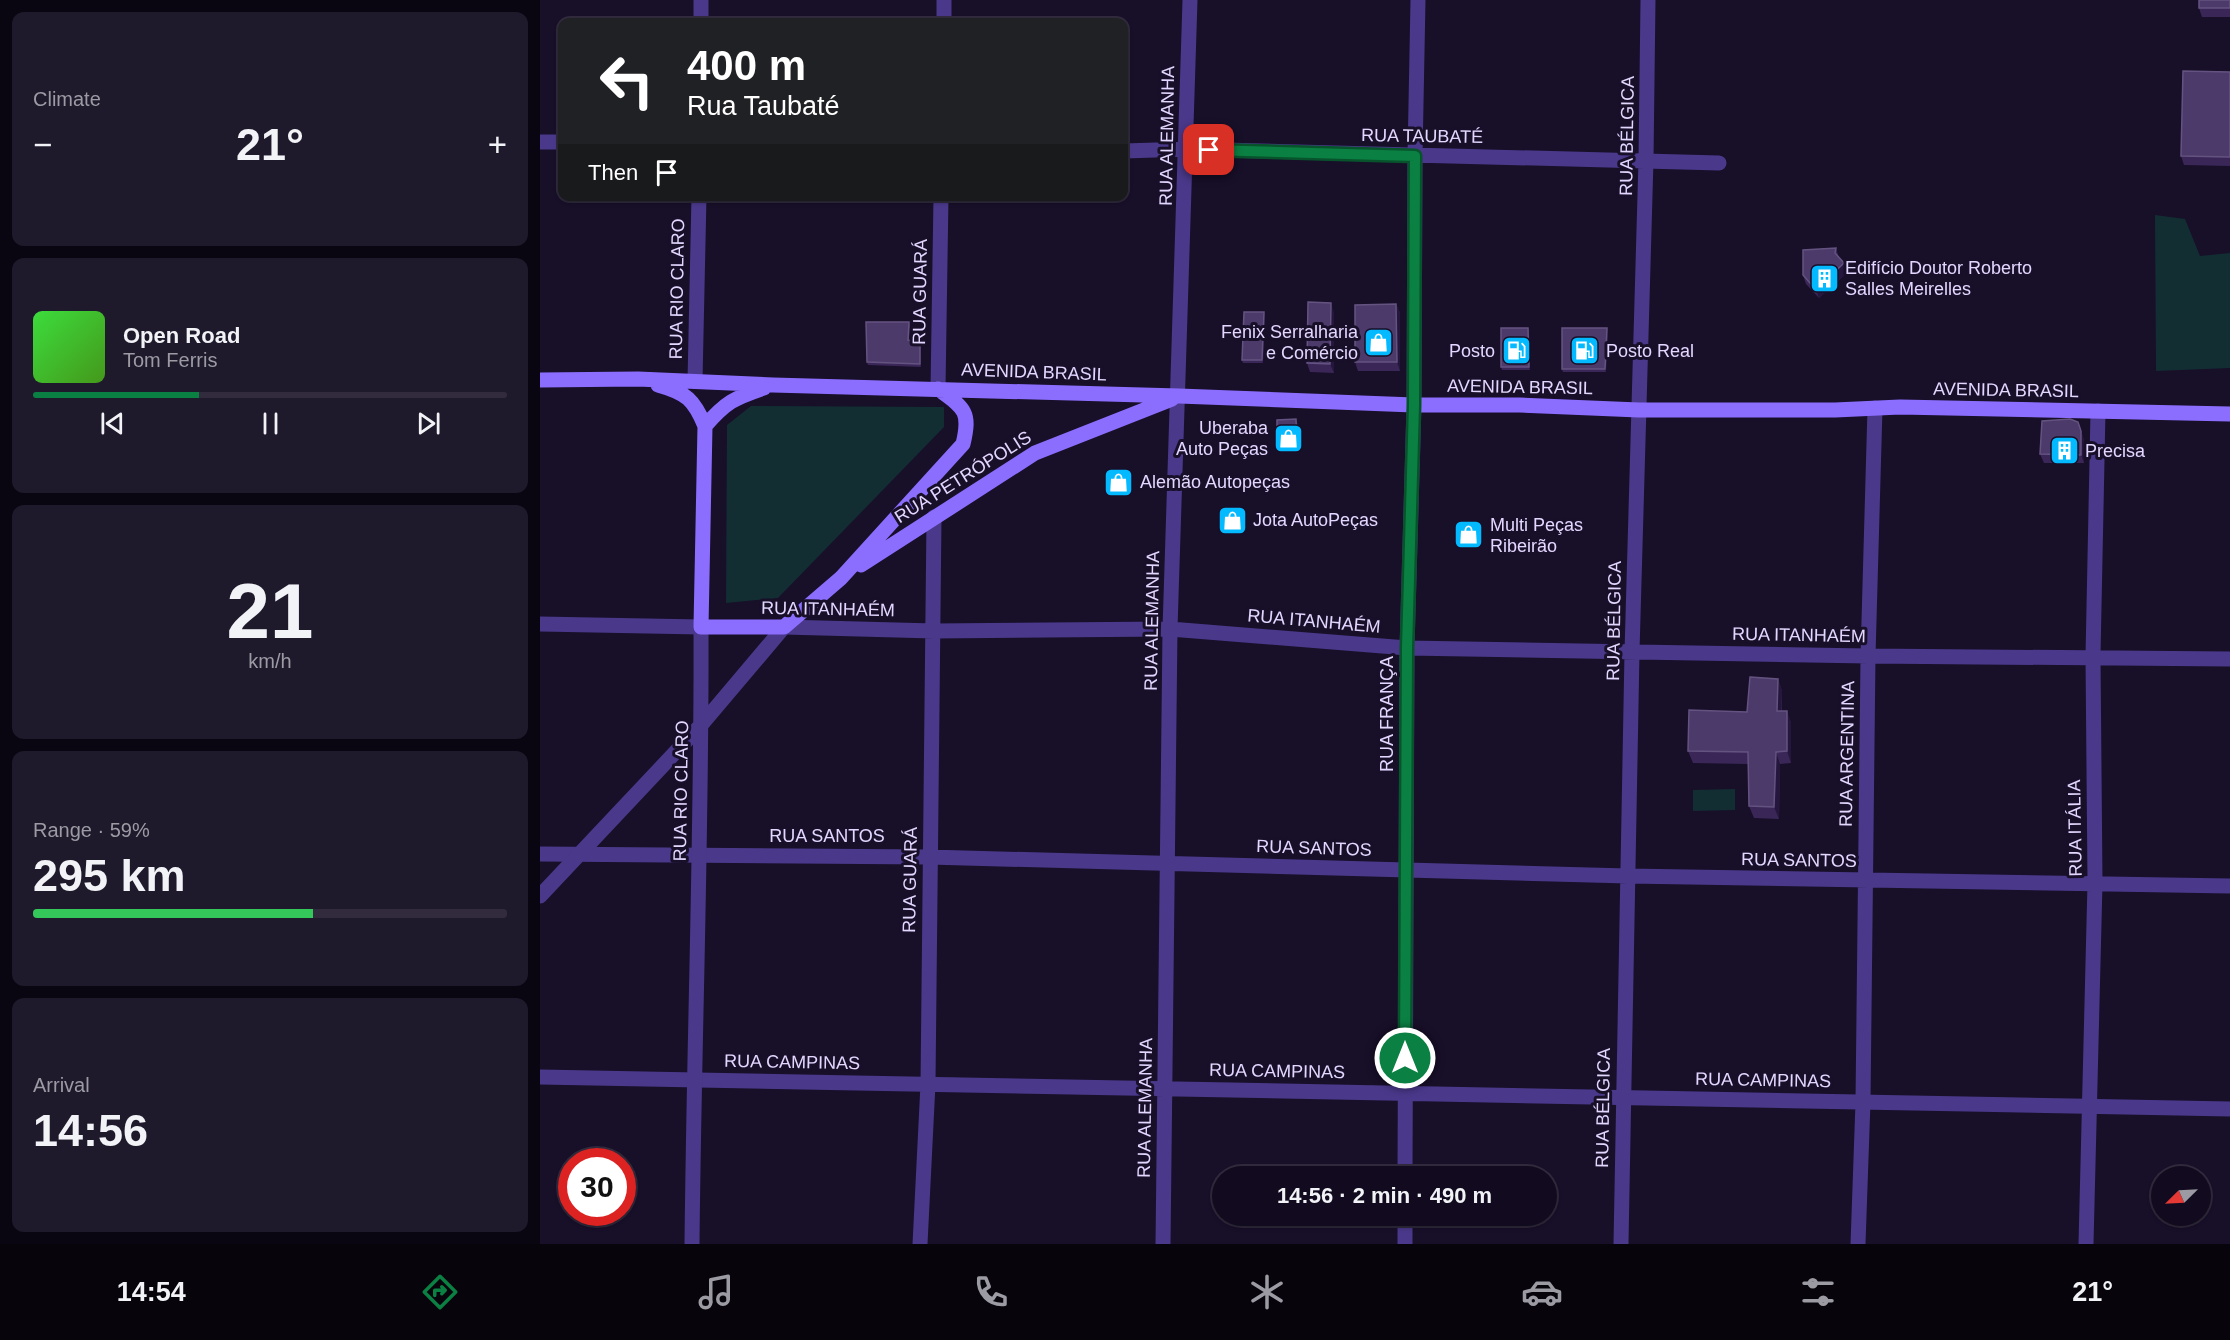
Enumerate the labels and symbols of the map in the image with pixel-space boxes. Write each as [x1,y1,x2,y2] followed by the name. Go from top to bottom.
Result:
[1156,66,1178,206] street label: RUA ALEMANHA
[1616,76,1638,196] street label: RUA BÉLGICA
[1183,124,1234,175] pin
[1361,125,1483,147] street label: RUA TAUBATÉ
[666,218,688,360] street label: RUA RIO CLARO
[909,239,931,345] street label: RUA GUARÁ
[1845,258,2032,299] place label: Edifício Doutor Roberto Salles Meirelles
[1808,262,1840,294] building icon: Edifício Doutor Roberto Salles Meirelles
[1221,322,1359,363] place label: Fenix Serralharia e Comércio
[1363,326,1395,358] shop icon: Fenix Serralharia e Comércio
[1500,335,1532,367] fuel station icon: Posto
[1569,335,1601,367] fuel station icon: Posto Real
[1449,341,1495,361] place label: Posto
[1606,341,1694,361] place label: Posto Real
[961,359,1107,385] street label: AVENIDA BRASIL
[1447,376,1593,398] street label: AVENIDA BRASIL
[1933,379,2079,401] street label: AVENIDA BRASIL
[1176,418,1269,459] place label: Uberaba Auto Peças
[1273,422,1305,454] shop icon: Uberaba Auto Peças
[891,426,1035,527] street label: RUA PETRÓPOLIS
[2048,435,2080,467] building icon: Precisa
[2085,441,2146,461] place label: Precisa
[1103,466,1135,498] shop icon: Alemão Autopeças
[1140,472,1290,492] place label: Alemão Autopeças
[1216,504,1248,536] shop icon: Jota AutoPeças
[1253,510,1378,530] place label: Jota AutoPeças
[1490,515,1583,556] place label: Multi Peças Ribeirão
[1453,519,1485,551] shop icon: Multi Peças Ribeirão
[1141,551,1163,691] street label: RUA ALEMANHA
[1603,561,1625,681] street label: RUA BÉLGICA
[761,598,895,620] street label: RUA ITANHAÉM
[1247,605,1381,637] street label: RUA ITANHAÉM
[1732,624,1866,646] street label: RUA ITANHAÉM
[1377,656,1397,772] street label: RUA FRANÇA
[1836,681,1858,827] street label: RUA ARGENTINA
[670,720,692,862] street label: RUA RIO CLARO
[2064,779,2086,877] street label: RUA ITÁLIA
[769,826,885,846] street label: RUA SANTOS
[899,827,921,933] street label: RUA GUARÁ
[1256,836,1372,860] street label: RUA SANTOS
[1741,849,1857,871] street label: RUA SANTOS
[1373,1026,1437,1090] position arrow
[1134,1038,1156,1178] street label: RUA ALEMANHA
[1592,1048,1614,1168] street label: RUA BÉLGICA
[724,1051,860,1073] street label: RUA CAMPINAS
[1209,1060,1345,1082] street label: RUA CAMPINAS
[1695,1069,1831,1091] street label: RUA CAMPINAS
[558,1148,636,1226] speed limit sign: 30
[2151,1166,2211,1226] north arrow

